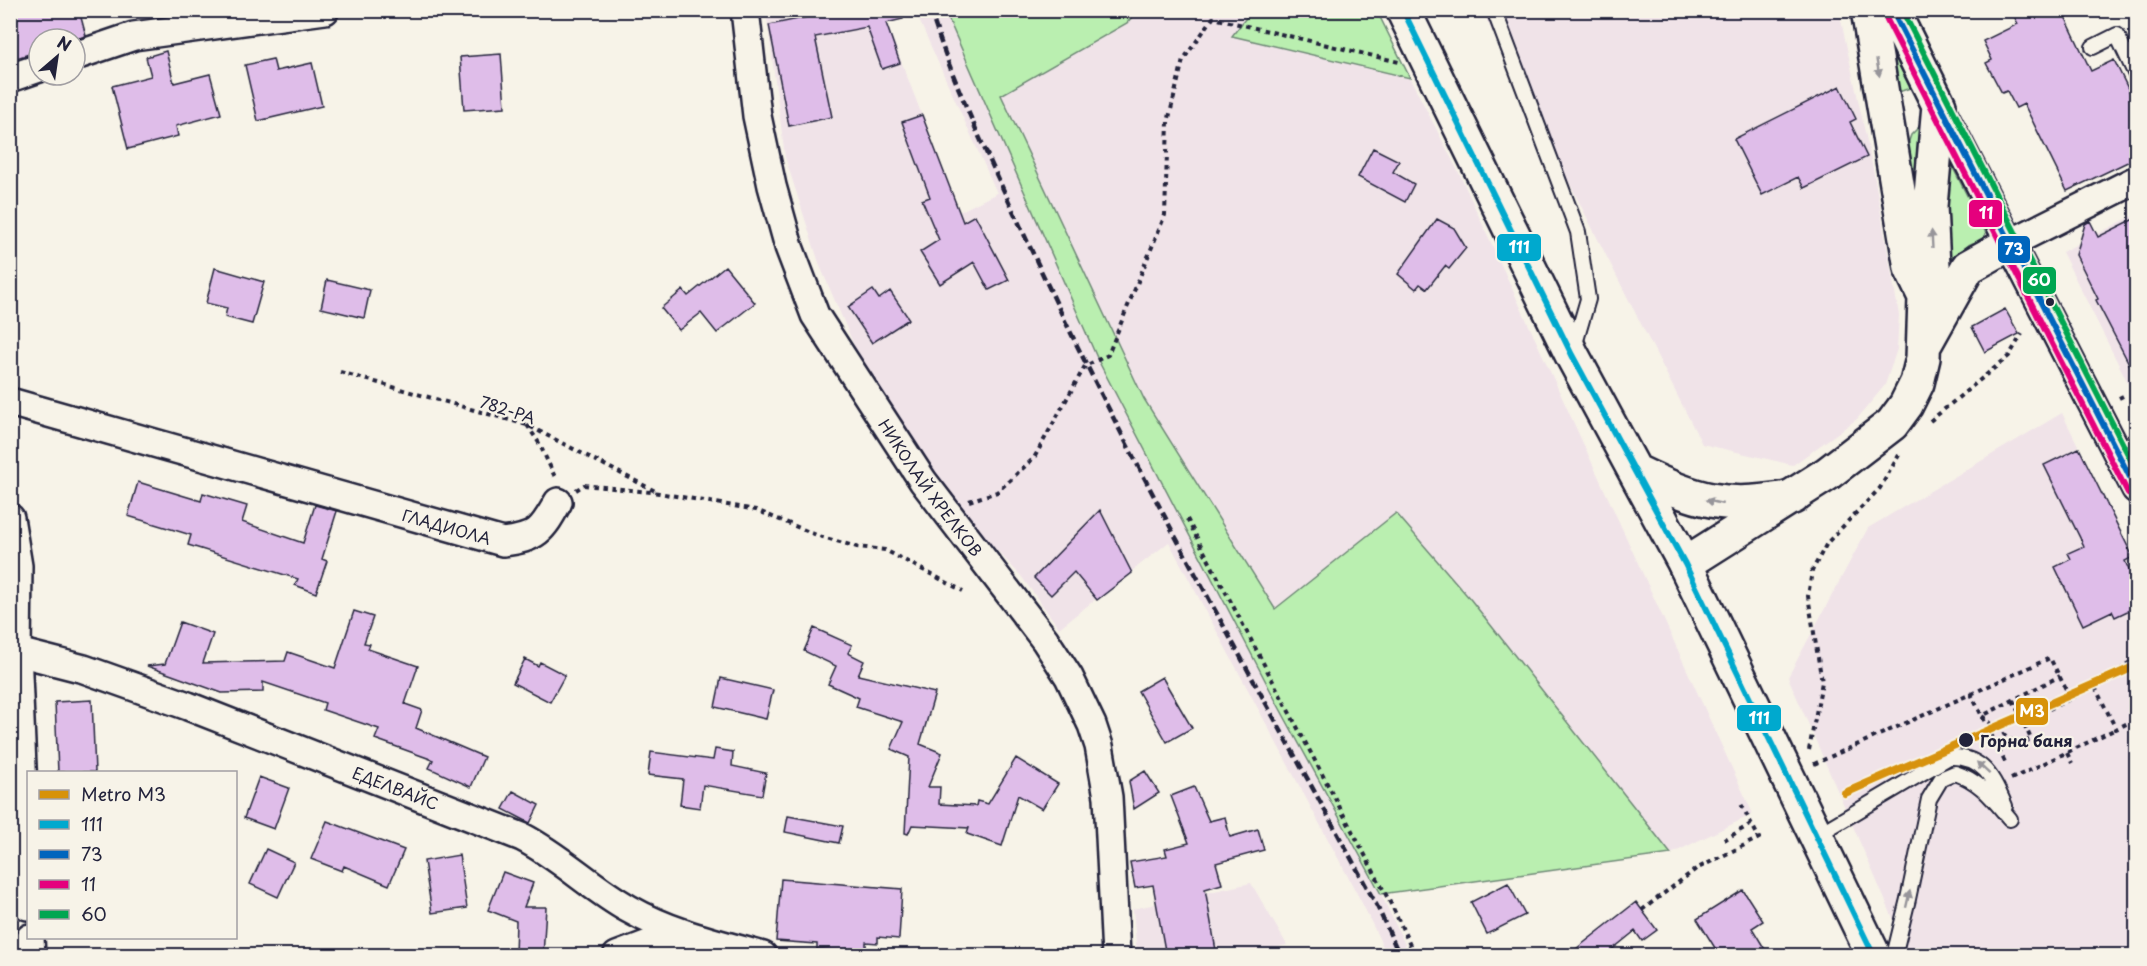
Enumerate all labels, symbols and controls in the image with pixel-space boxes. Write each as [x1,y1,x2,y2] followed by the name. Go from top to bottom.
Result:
[27,27,87,87] north arrow
[53,29,76,57] text: N
[1874,59,1883,78] one-way arrow
[1968,199,2003,228] line badge: 11
[1979,200,1993,224] text: 11
[1927,230,1936,249] one-way arrow
[1496,233,1542,262] line badge: 111
[1508,234,1530,258] text: 111
[1997,235,2031,264] line badge: 73
[2004,236,2024,260] text: 73
[2022,266,2057,295] line badge: 60
[2027,267,2051,291] text: 60
[2044,296,2056,308] unlabelled marker
[477,389,539,429] street label: 782-РА
[873,414,988,561] street label: НИКОЛАЙ ХРЕЛКОВ
[1705,496,1723,506] one-way arrow
[400,502,494,550] street label: ГЛАДИОЛА
[2015,697,2049,726] line badge: M3
[2019,698,2045,722] text: M3
[1736,704,1782,732] line badge: 111
[1748,705,1770,729] text: 111
[1980,728,2073,752] place label: Горна баня
[1957,731,1975,749] marker: Горна баня
[349,760,442,815] street label: ЕДЕЛВАЙС
[1975,761,1990,775] one-way arrow
[27,771,237,939] legend
[81,780,166,807] text: Metro M3
[81,810,103,837] text: 111
[81,840,103,867] text: 73
[81,870,96,897] text: 11
[1904,890,1914,908] one-way arrow
[81,900,107,927] text: 60

